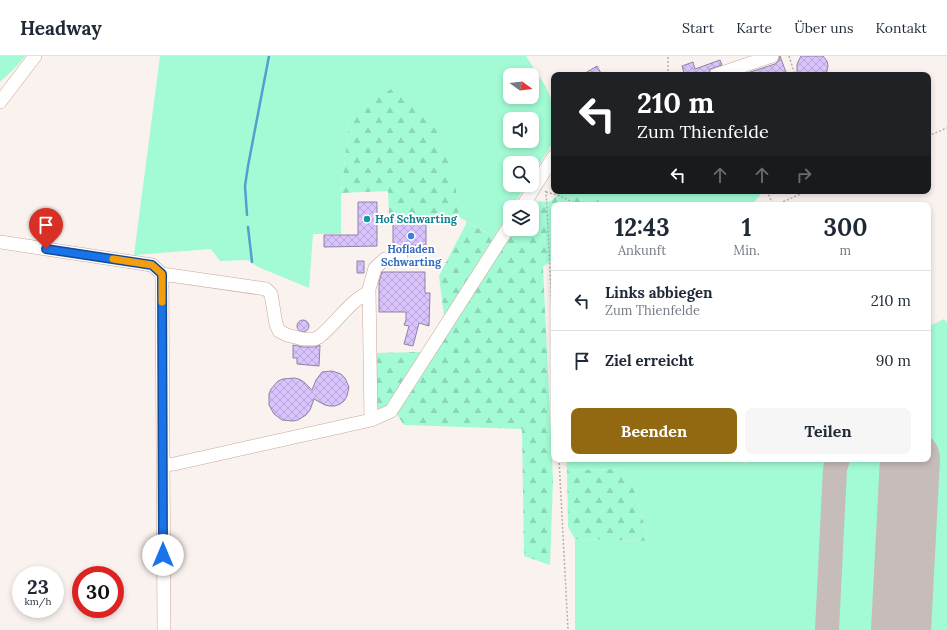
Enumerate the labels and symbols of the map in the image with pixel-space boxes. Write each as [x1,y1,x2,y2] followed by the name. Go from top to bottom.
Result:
[503,68,539,104] north arrow
[29,208,63,249] pin
[375,212,458,226] place label: Hof Schwarting
[362,214,372,224] marker: Hof Schwarting
[406,231,416,241] marker: Hofladen Schwarting
[381,242,442,269] place label: Hofladen Schwarting
[142,534,184,576] position arrow
[72,566,124,618] speed limit sign: 30

